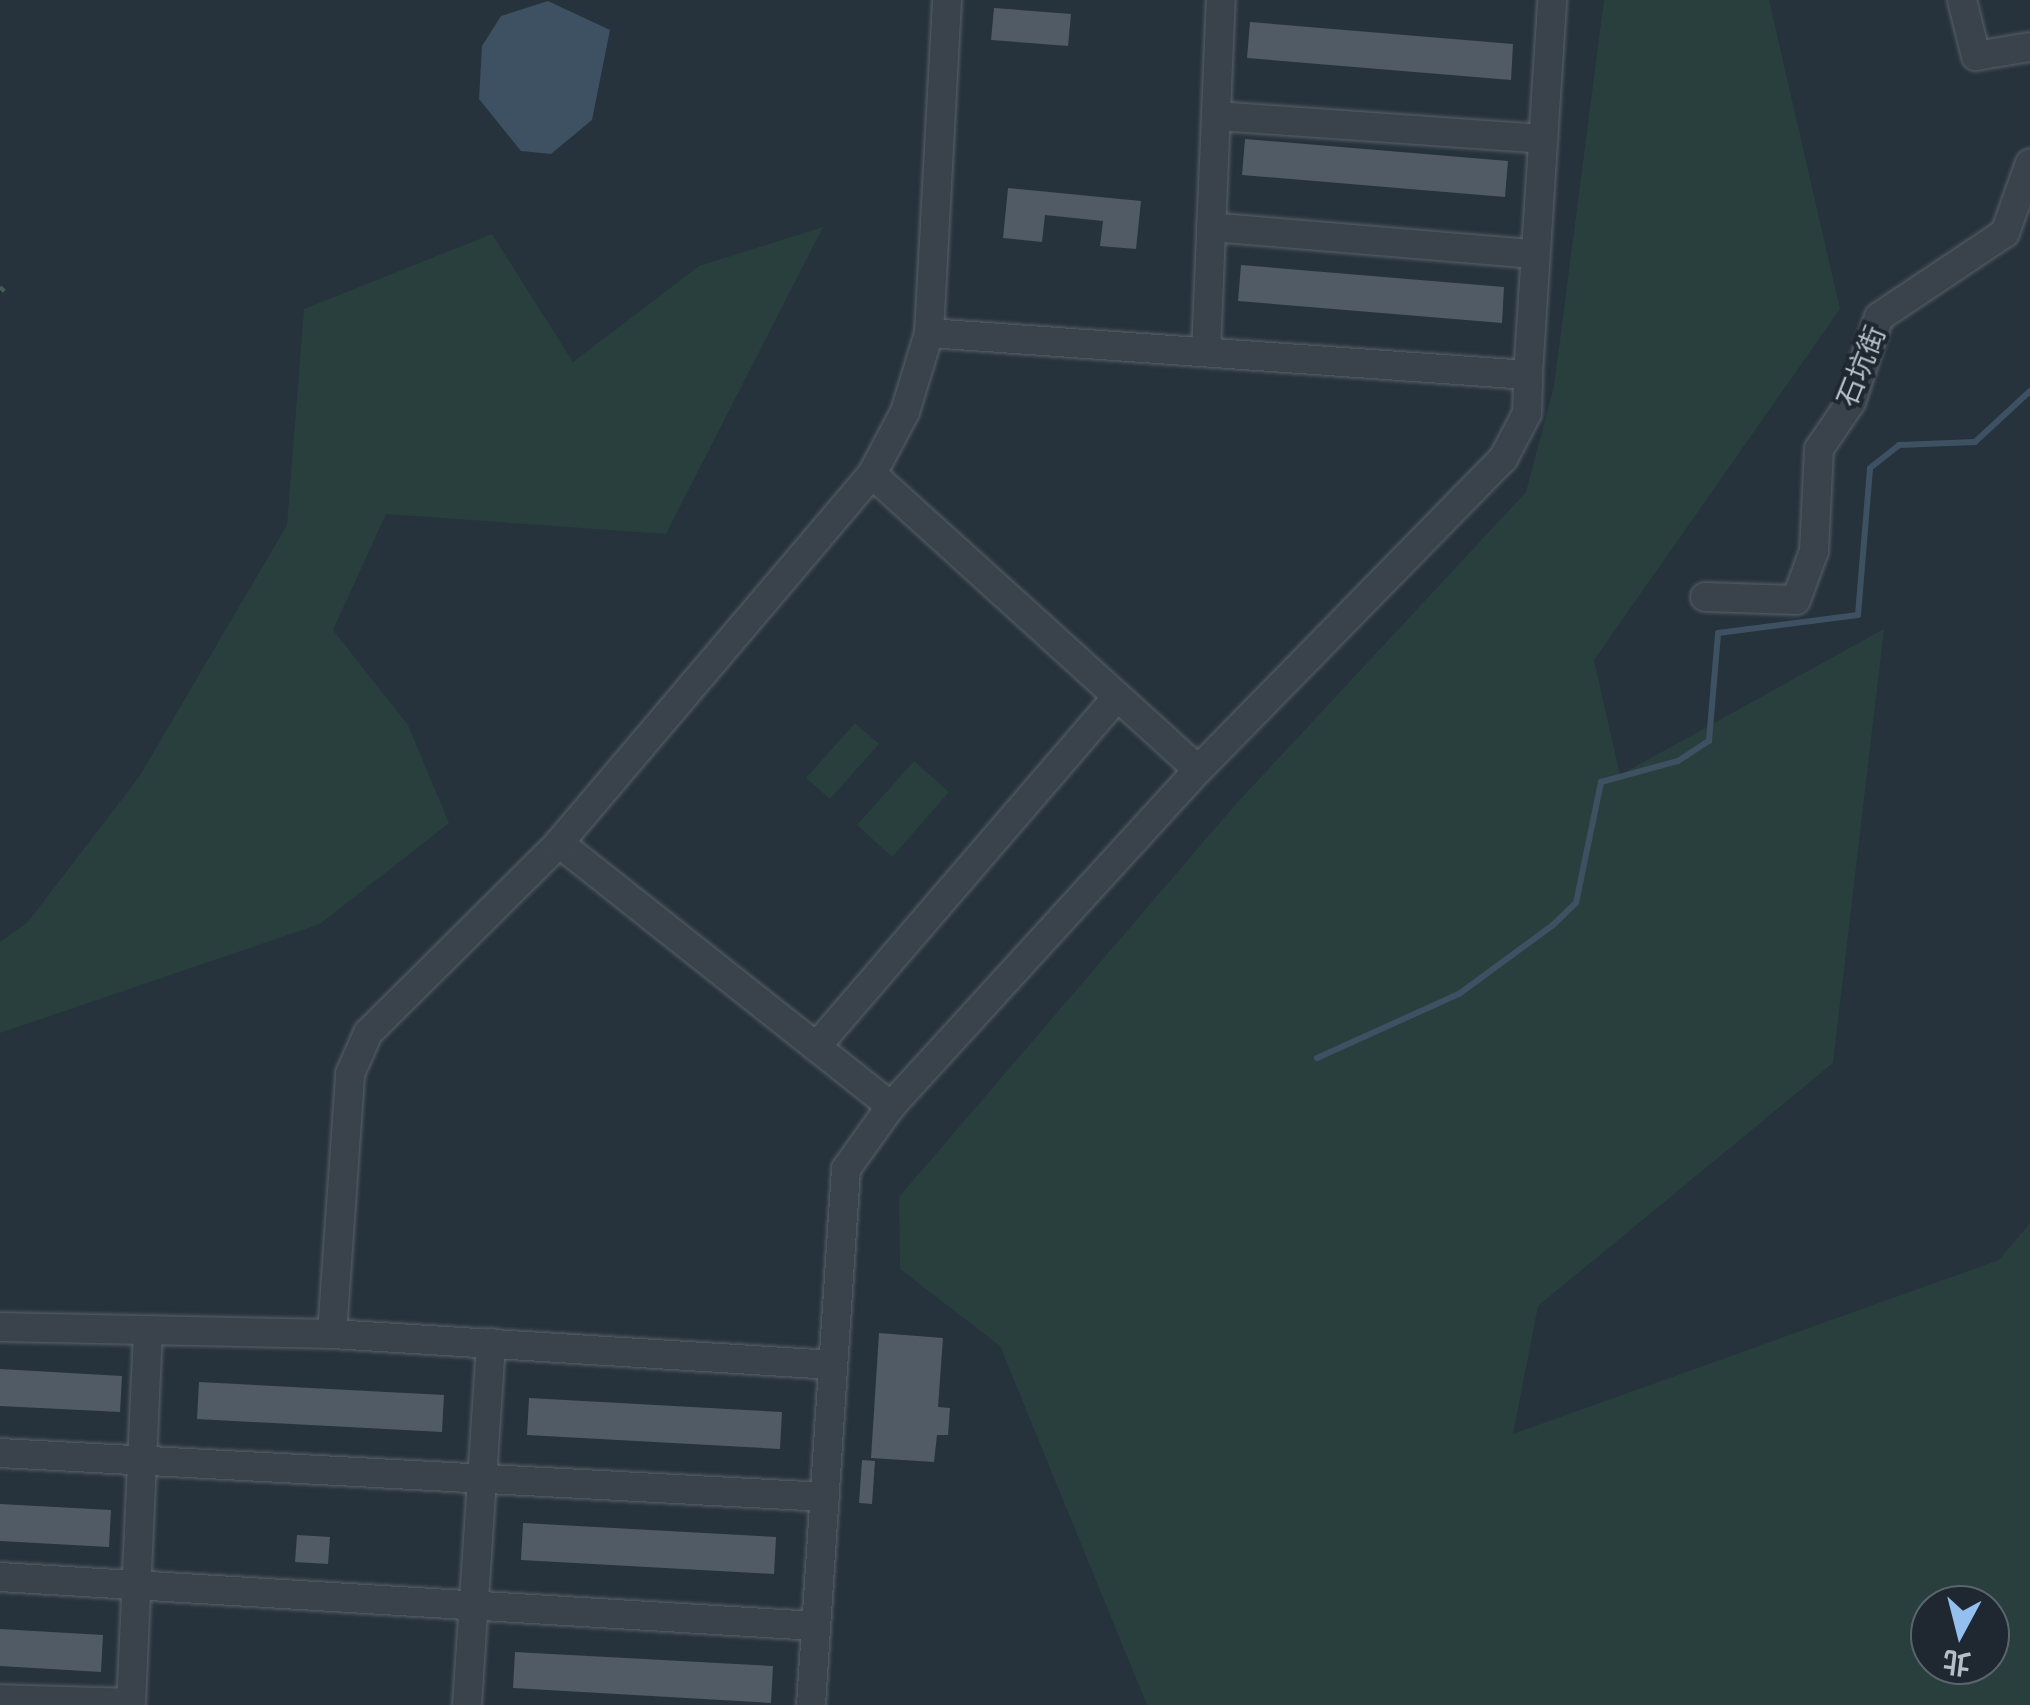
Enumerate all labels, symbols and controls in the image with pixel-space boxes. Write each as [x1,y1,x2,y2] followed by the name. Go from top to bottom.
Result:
[1830,321,1892,411] street label: 石坑街
[1910,1585,2010,1685] north arrow
[1940,1642,1973,1683] text: 北

